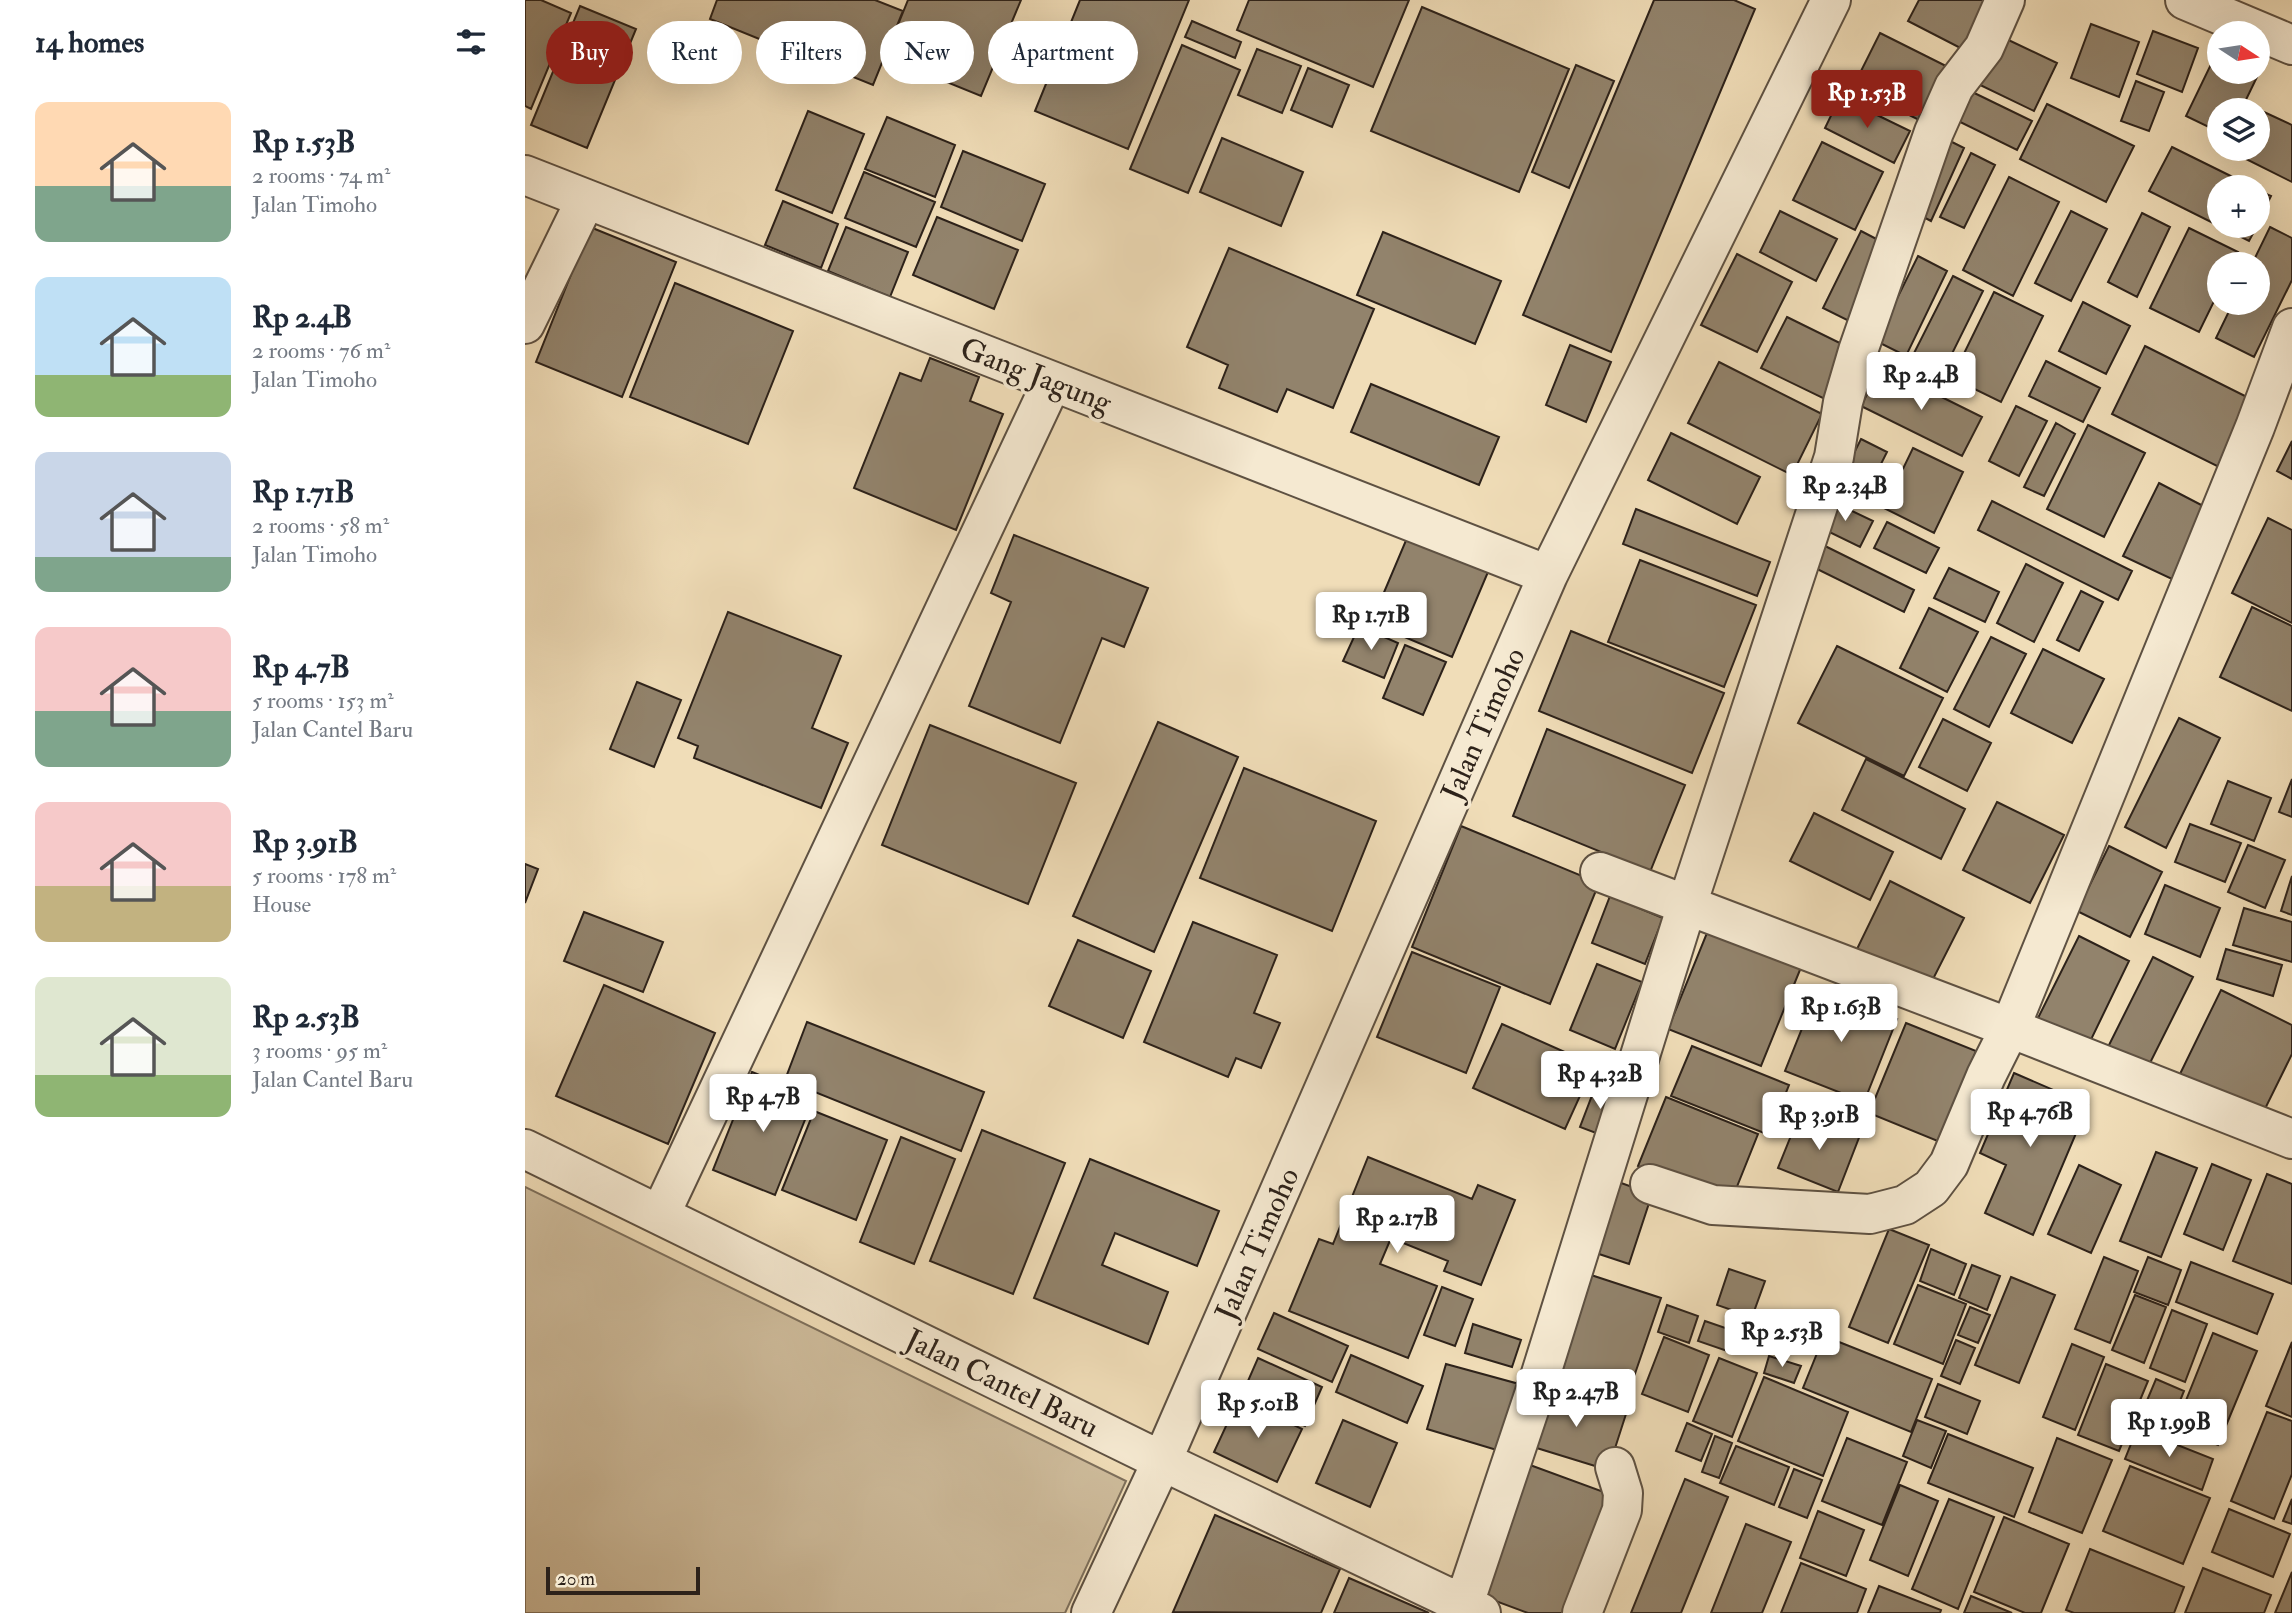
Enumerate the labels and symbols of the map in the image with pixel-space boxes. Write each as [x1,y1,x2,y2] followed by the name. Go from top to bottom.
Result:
[2207,21,2270,84] north arrow
[1795,71,1939,130] pin: Rp 1.53B
[955,330,1118,422] street label: Gang Jagung
[1856,352,1986,412] pin: Rp 2.4B
[1773,463,1917,523] pin: Rp 2.34B
[1299,592,1443,652] pin: Rp 1.71B
[1433,642,1534,807] street label: Jalan Timoho
[1769,984,1913,1044] pin: Rp 1.63B
[1528,1052,1672,1111] pin: Rp 4.32B
[698,1074,828,1134] pin: Rp 4.7B
[1958,1090,2102,1149] pin: Rp 4.76B
[1747,1092,1891,1152] pin: Rp 3.91B
[1207,1162,1308,1327] street label: Jalan Timoho
[1325,1196,1469,1255] pin: Rp 2.17B
[1710,1310,1854,1369] pin: Rp 2.53B
[898,1320,1104,1446] street label: Jalan Cantel Baru
[1504,1370,1648,1429] pin: Rp 2.47B
[1186,1380,1330,1440] pin: Rp 5.01B
[2097,1400,2241,1459] pin: Rp 1.99B
[546,1564,700,1596] scale bar

